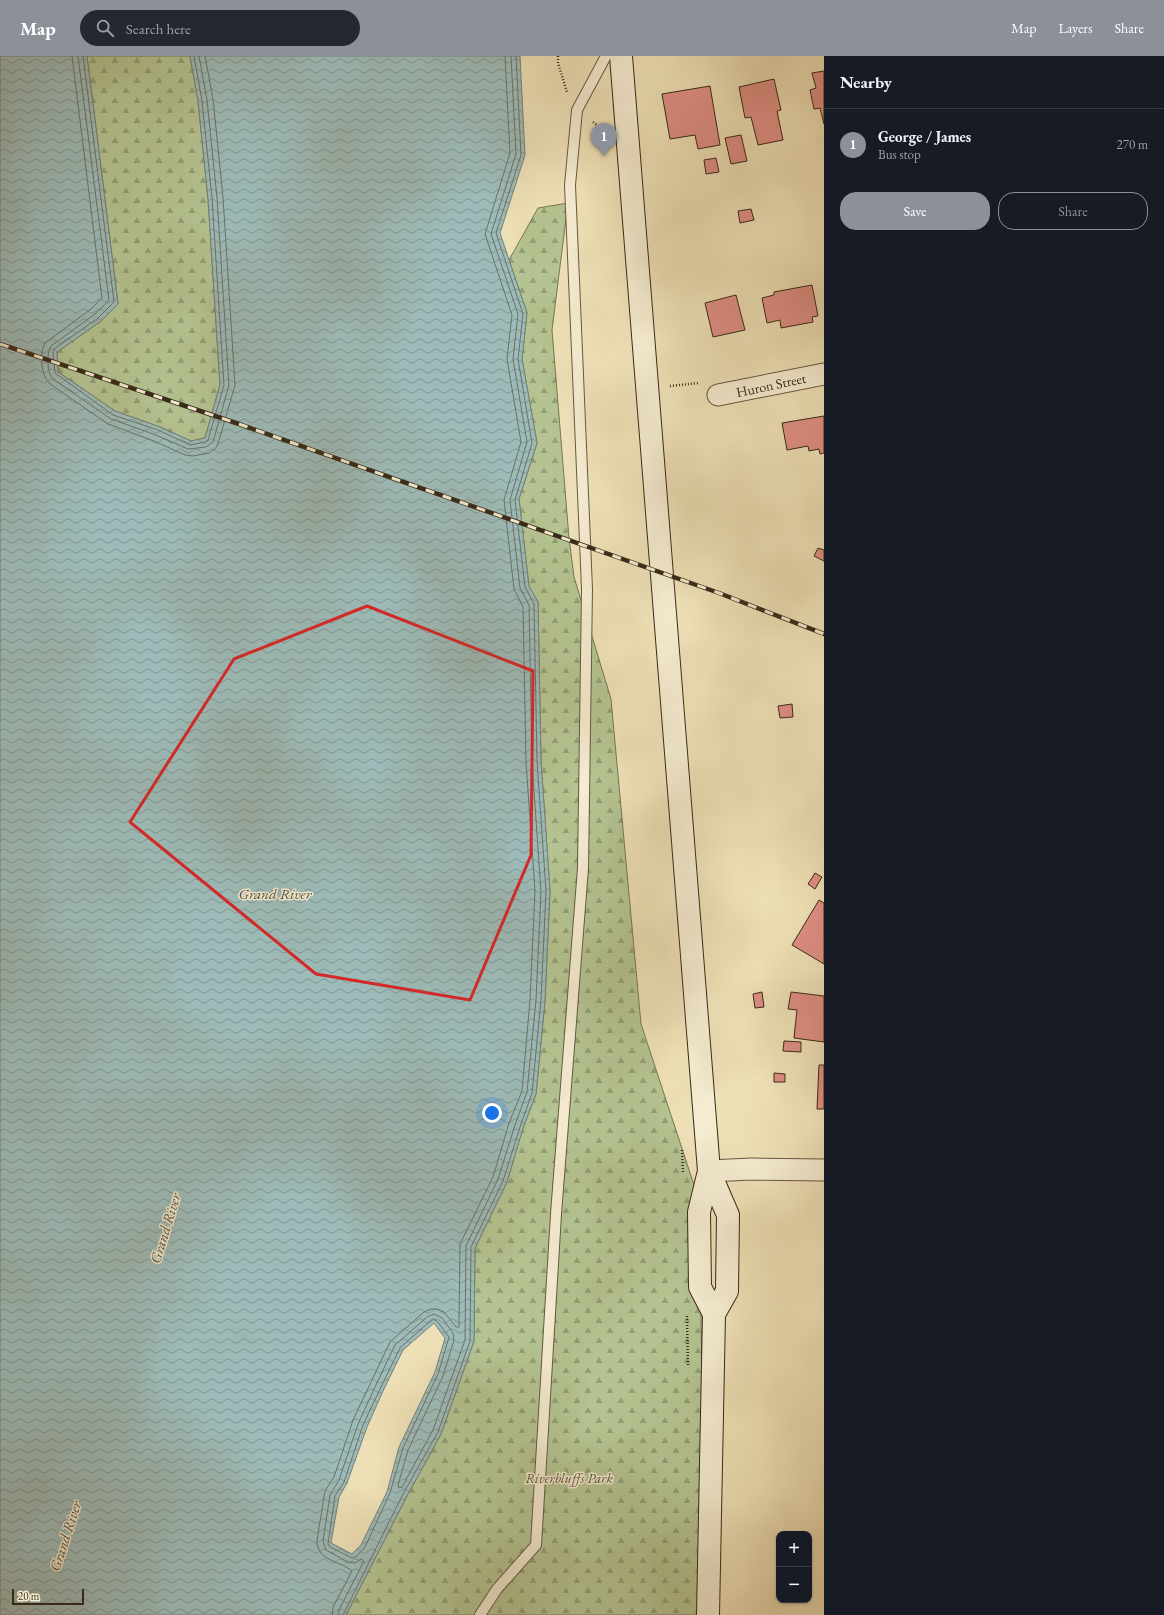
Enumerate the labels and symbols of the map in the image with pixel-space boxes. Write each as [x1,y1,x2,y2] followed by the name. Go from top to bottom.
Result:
[591,123,617,156] pin: 1
[734,369,808,401] street label: Huron Street
[239,884,313,903] water label: Grand River
[482,1103,502,1123] your location
[145,1189,185,1266] water label: Grand River
[525,1469,613,1487] park label: Riverbluffs Park
[45,1497,86,1574] water label: Grand River
[12,1587,84,1606] scale bar

